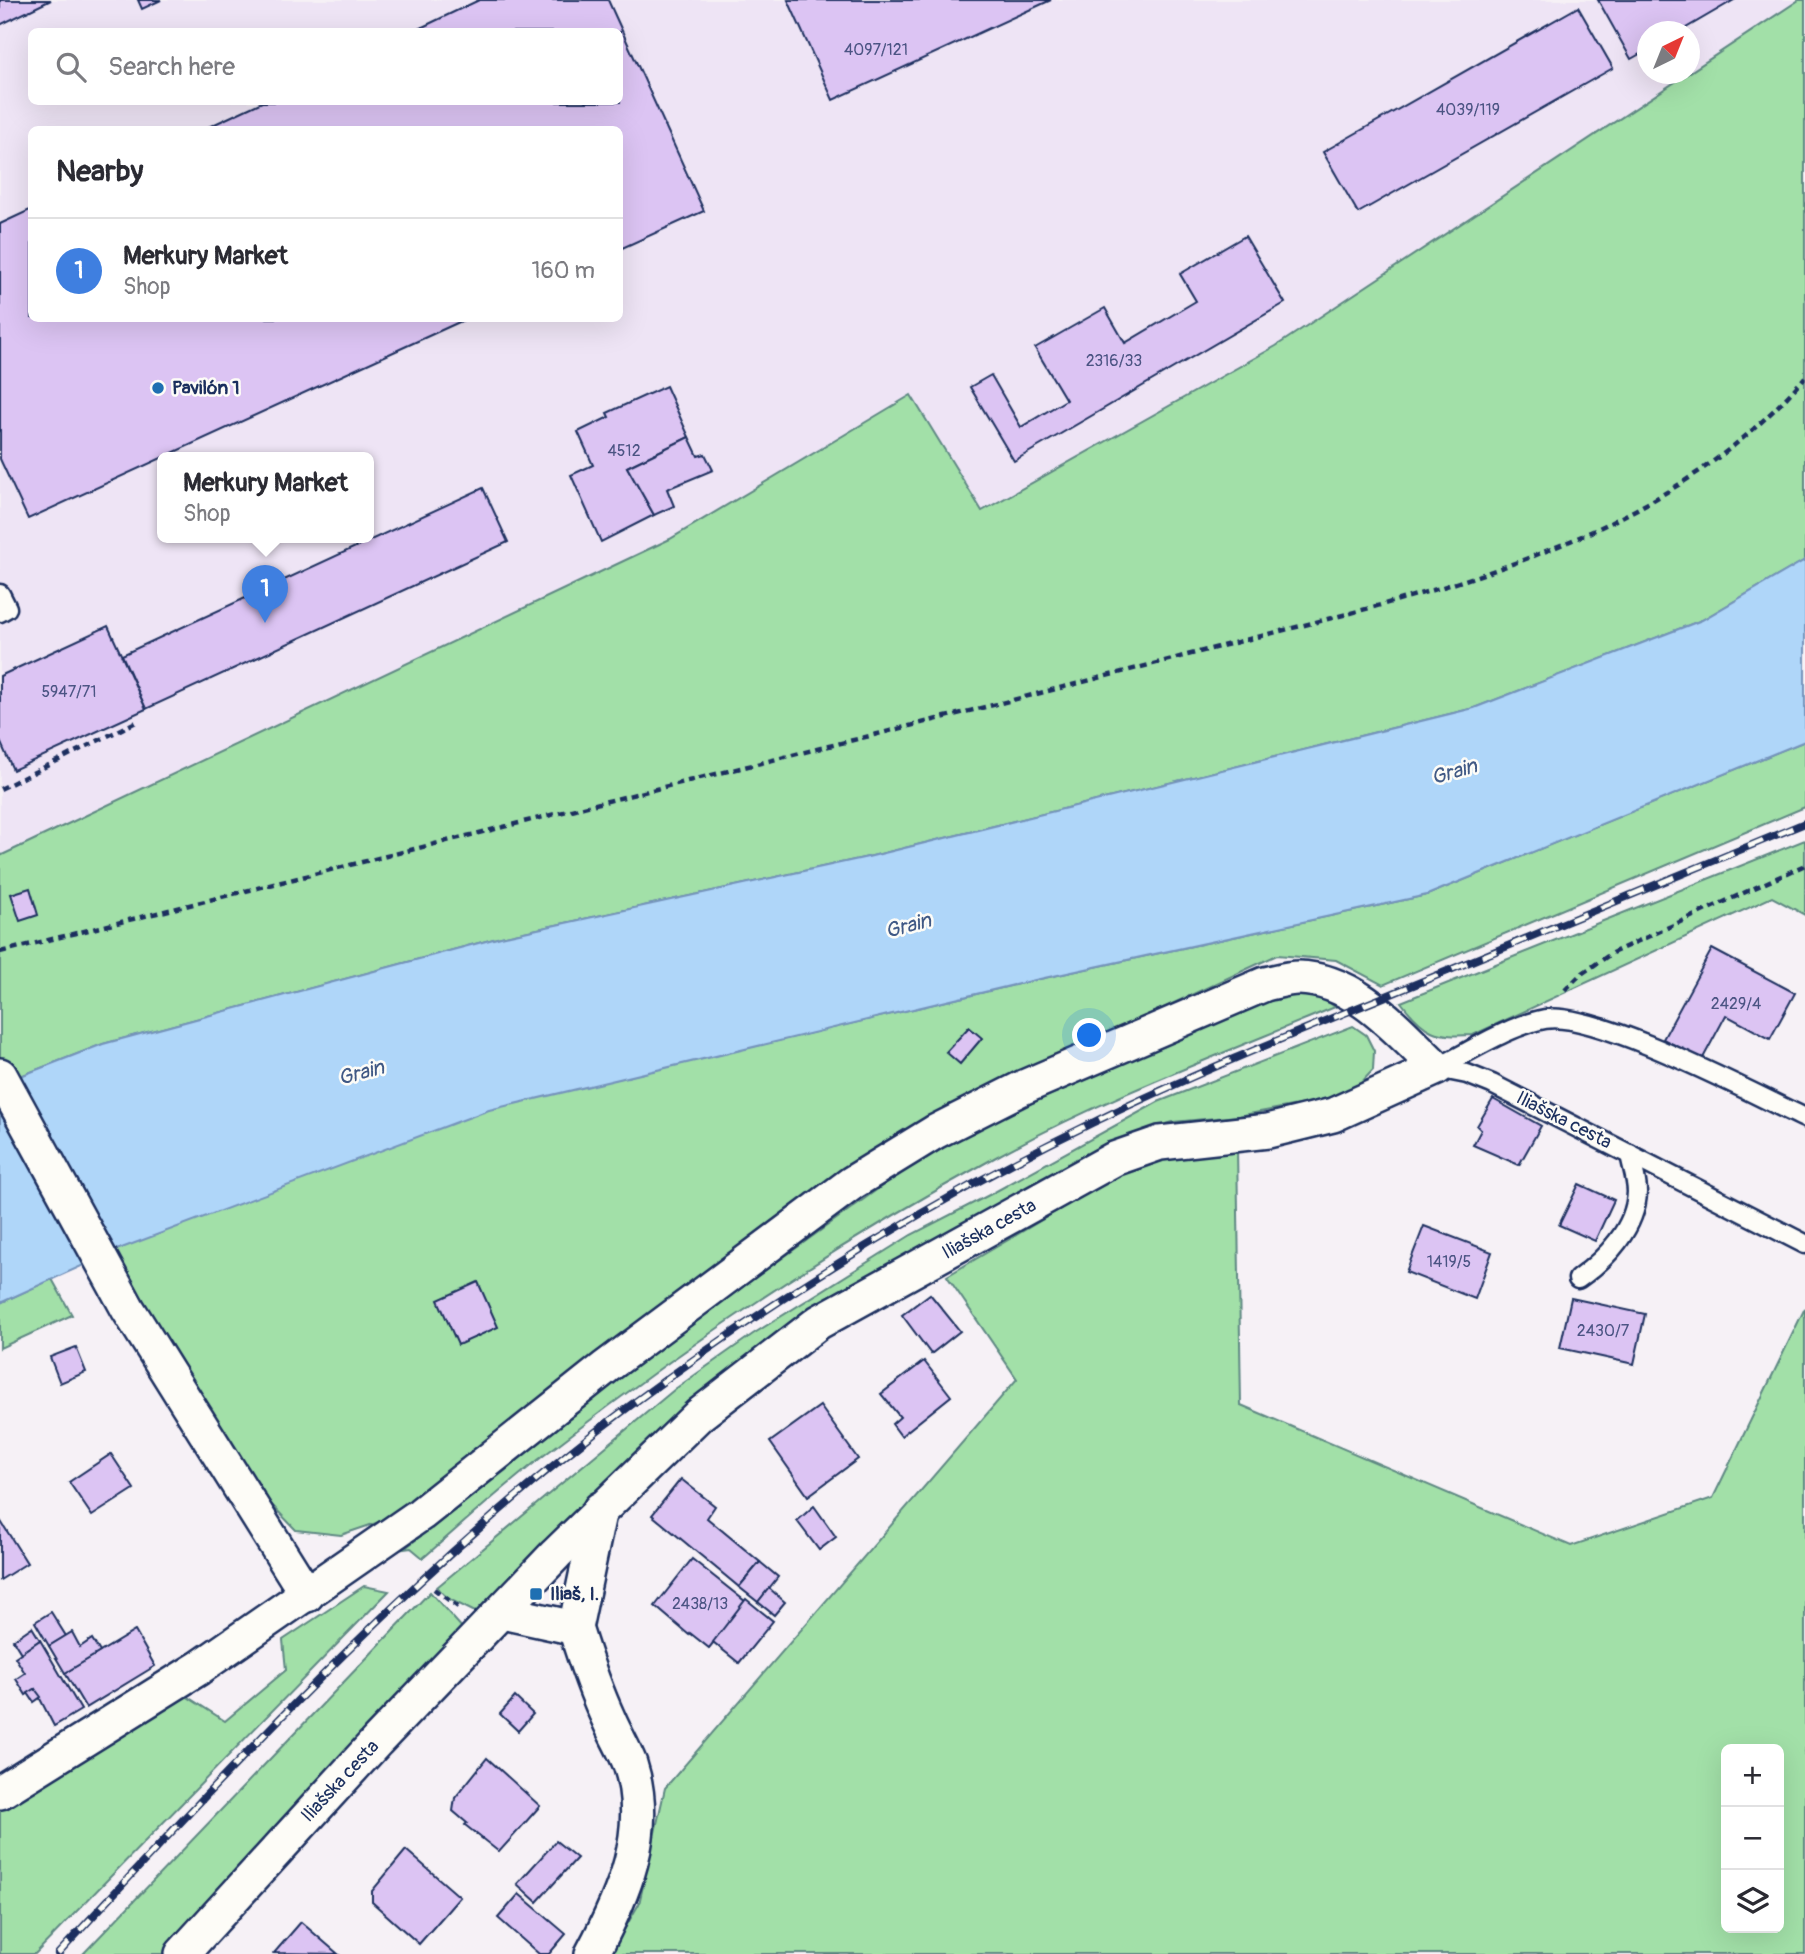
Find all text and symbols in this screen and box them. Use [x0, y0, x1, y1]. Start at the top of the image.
north arrow [1637, 21, 1700, 84]
search box [28, 28, 623, 105]
house number: 4097/121 [844, 40, 908, 60]
icon: search [52, 48, 90, 86]
text: Search here [108, 51, 235, 83]
house number: 4039/119 [1436, 100, 1500, 120]
text: Nearby [56, 153, 143, 190]
text: Merkury Market [123, 240, 288, 272]
text: 1 [75, 256, 84, 285]
text: 160 m [531, 256, 595, 285]
text: Shop [123, 272, 171, 301]
house number: 2316/33 [1086, 351, 1142, 371]
place label: Pavilón 1 [172, 376, 240, 400]
marker: Pavilón 1 [150, 380, 166, 396]
house number: 4512 [607, 441, 641, 461]
popup [157, 452, 374, 543]
text: Merkury Market [183, 467, 348, 499]
text: Shop [183, 499, 231, 528]
pin: 1 [242, 565, 288, 623]
house number: 5947/71 [41, 682, 97, 702]
water label: Grain [1428, 752, 1481, 791]
water label: Grain [882, 907, 935, 945]
house number: 2429/4 [1711, 994, 1761, 1014]
your location [1072, 1018, 1106, 1052]
water label: Grain [335, 1054, 388, 1092]
street label: Iliašska cesta [1512, 1086, 1616, 1154]
street label: Iliašska cesta [938, 1193, 1040, 1265]
house number: 1419/5 [1427, 1252, 1471, 1272]
house number: 2430/7 [1577, 1321, 1630, 1341]
place label: Iliaš, I. [550, 1582, 599, 1606]
marker: Iliaš, I. [528, 1586, 544, 1602]
house number: 2438/13 [672, 1594, 728, 1614]
street label: Iliašska cesta [296, 1735, 384, 1827]
map controls [1721, 1744, 1784, 1933]
button: + [1721, 1744, 1784, 1807]
button: − [1721, 1807, 1784, 1870]
button: layers [1721, 1870, 1784, 1933]

